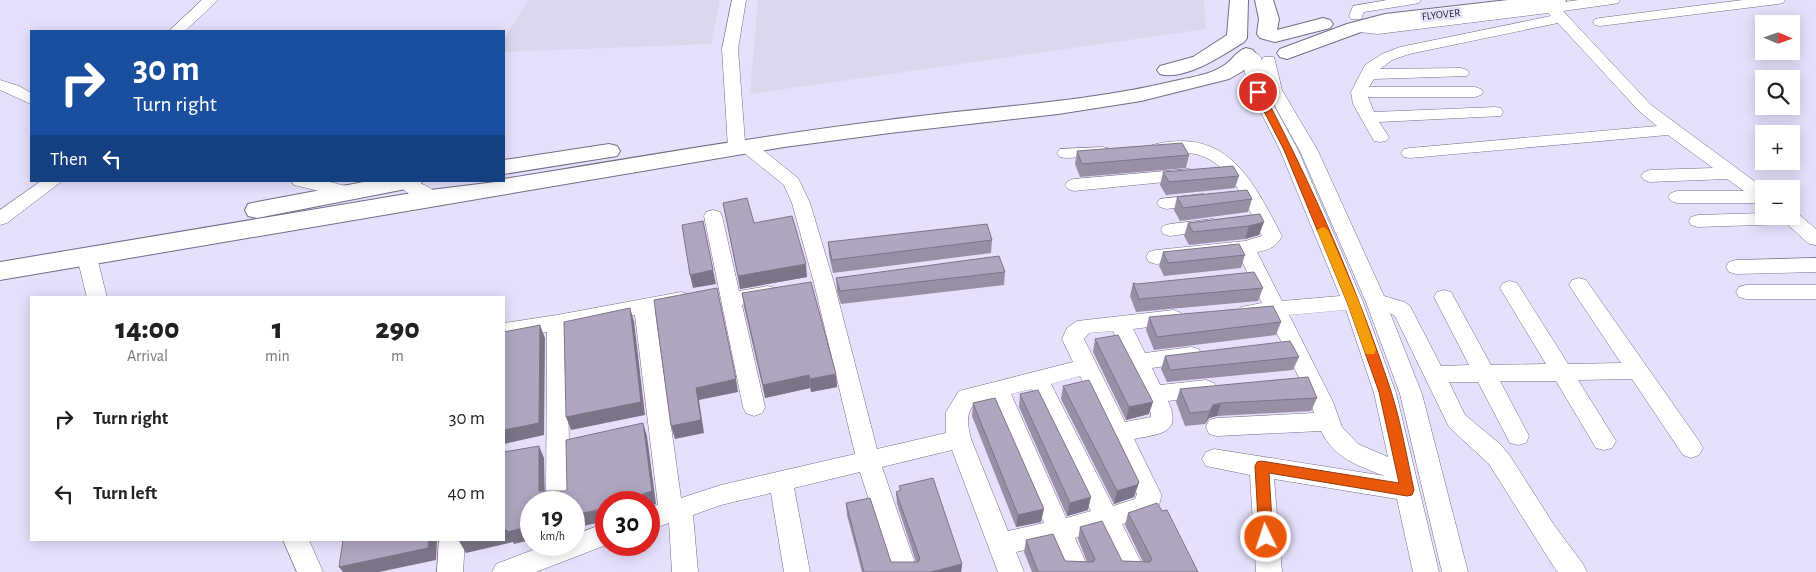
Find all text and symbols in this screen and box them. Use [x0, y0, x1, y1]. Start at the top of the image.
street label: FLYOVER [1421, 7, 1461, 22]
north arrow [1755, 15, 1800, 60]
map controls [1755, 15, 1800, 225]
icon: right [50, 50, 115, 115]
text: 30 m [133, 52, 200, 87]
button: search [1755, 70, 1800, 115]
pin [1237, 71, 1279, 113]
icon: arrive [1244, 78, 1272, 106]
text: Turn right [133, 93, 217, 115]
button: + [1755, 125, 1800, 170]
icon: left [98, 145, 126, 173]
text: Then [50, 150, 88, 169]
button: − [1755, 180, 1800, 225]
text: 14:00 [115, 314, 180, 344]
text: 1 [272, 314, 283, 344]
text: 290 [375, 314, 420, 344]
text: Arrival [127, 348, 168, 364]
text: min [265, 348, 290, 364]
text: m [391, 348, 404, 364]
icon: right [50, 405, 78, 433]
text: Turn right [93, 409, 168, 428]
text: 30 m [449, 409, 485, 428]
icon: left [50, 480, 78, 508]
text: Turn left [93, 484, 157, 503]
text: 40 m [447, 484, 485, 503]
speed limit sign: 30 [595, 491, 660, 556]
text: 19 [542, 505, 563, 530]
position arrow [1239, 510, 1291, 562]
text: km/h [540, 530, 565, 542]

